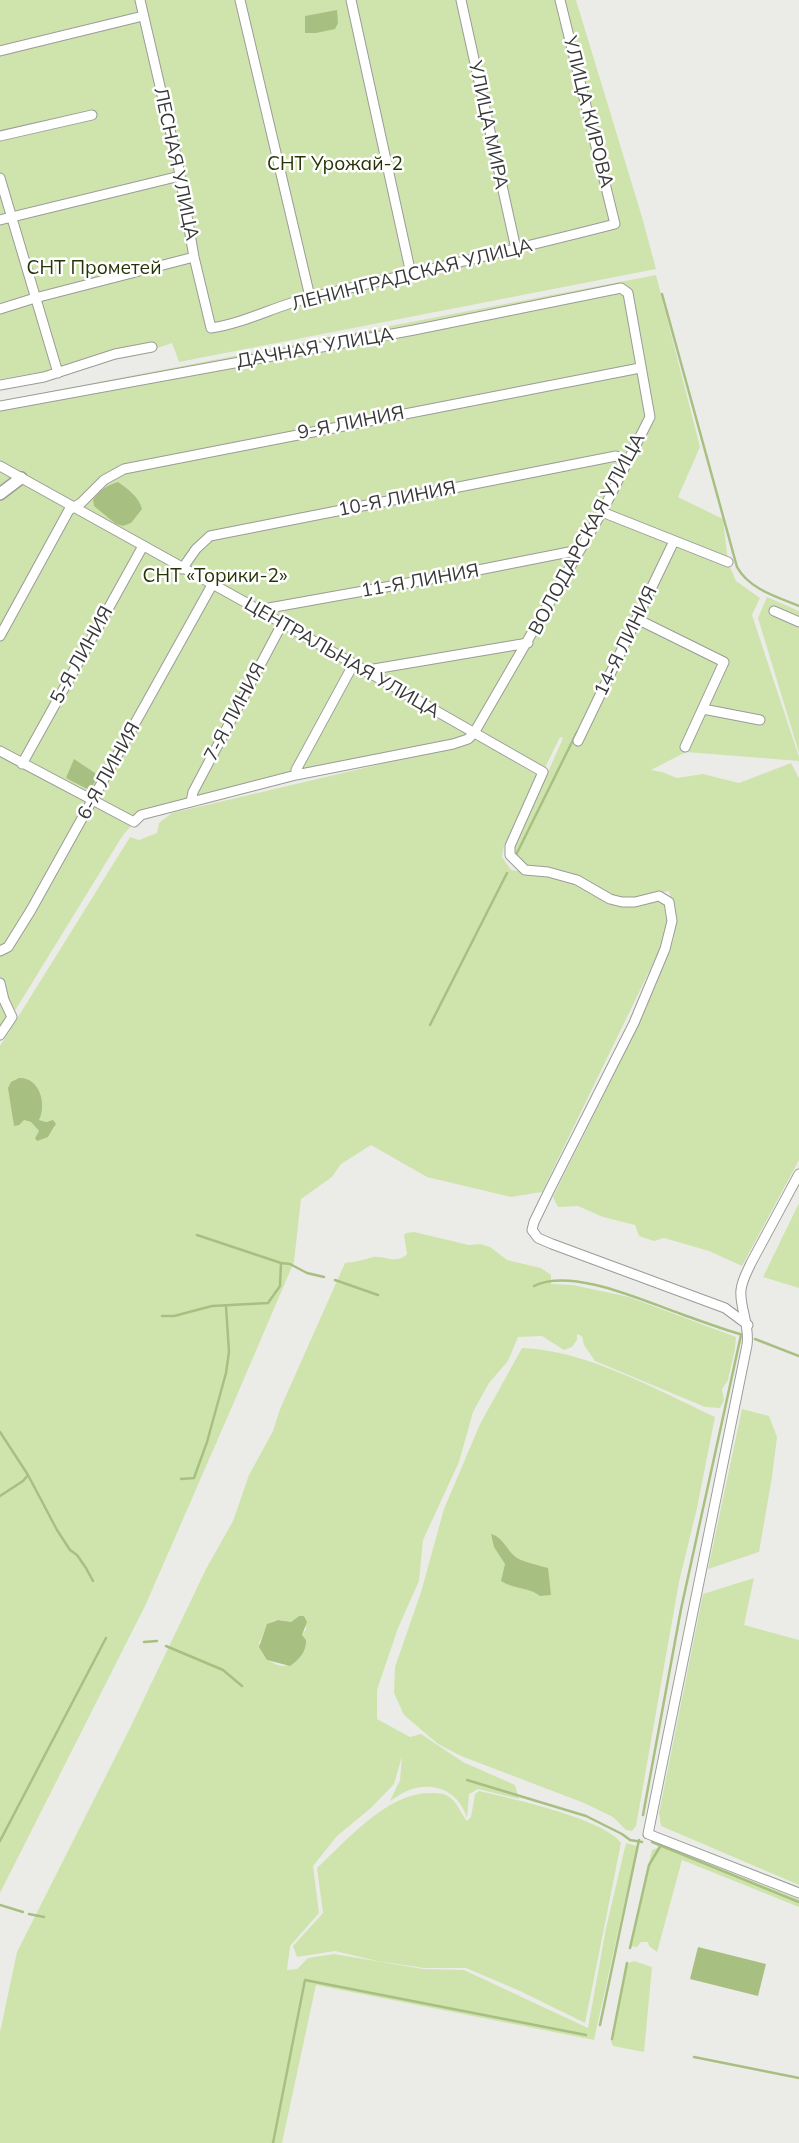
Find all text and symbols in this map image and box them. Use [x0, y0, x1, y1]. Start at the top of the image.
street label: УЛИЦА КИРОВА [558, 34, 618, 190]
street label: УЛИЦА МИРА [463, 59, 513, 191]
street label: ЛЕСНАЯ УЛИЦА [149, 86, 203, 242]
park label: СНТ Урожай-2 [267, 153, 403, 175]
street label: ЛЕНИНГРАДСКАЯ УЛИЦА [289, 234, 535, 316]
park label: СНТ Прометей [27, 257, 161, 279]
street label: ДАЧНАЯ УЛИЦА [235, 323, 395, 373]
street label: 9-Я ЛИНИЯ [296, 402, 406, 444]
street label: ВОЛОДАРСКАЯ УЛИЦА [524, 429, 650, 639]
street label: 10-Я ЛИНИЯ [336, 476, 458, 522]
street label: 11-Я ЛИНИЯ [359, 559, 481, 603]
park label: СНТ «Торики-2» [143, 565, 287, 587]
street label: 14-Я ЛИНИЯ [590, 582, 662, 700]
street label: ЦЕНТРАЛЬНАЯ УЛИЦА [240, 593, 444, 723]
street label: 5-Я ЛИНИЯ [46, 602, 118, 708]
street label: 7-Я ЛИНИЯ [200, 659, 270, 765]
street label: 6-Я ЛИНИЯ [73, 718, 145, 824]

